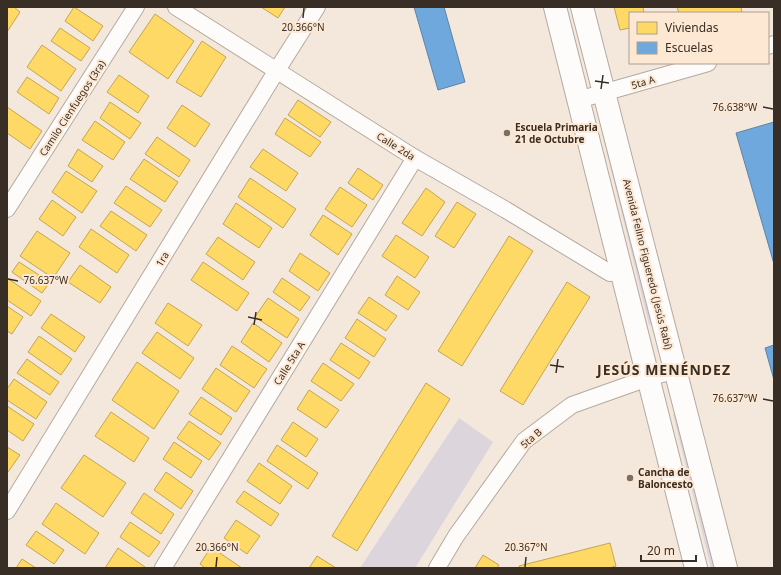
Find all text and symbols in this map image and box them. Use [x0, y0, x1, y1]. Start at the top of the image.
legend [629, 12, 769, 64]
text: Viviendas [665, 19, 719, 36]
text: 20.366°N [281, 20, 325, 34]
text: Escuelas [665, 39, 713, 56]
street label: Camilo Cienfuegos (3ra) [36, 57, 108, 159]
street label: 5ta A [630, 72, 657, 92]
text: 76.638°W [713, 100, 758, 114]
place label: Escuela Primaria 21 de Octubre [515, 120, 598, 146]
marker: Escuela Primaria 21 de Octubre [502, 128, 512, 138]
street label: Calle 2da [374, 129, 418, 163]
street label: Avenida Felino Figueredo (Jesús Rabí) [620, 177, 676, 351]
street label: 1ra [152, 249, 172, 269]
text: 76.637°W [24, 273, 69, 287]
street label: Calle 5ta A [270, 338, 308, 388]
district label: JESÚS MENÉNDEZ [595, 360, 731, 379]
text: 76.637°W [713, 391, 758, 405]
street label: 5ta B [517, 425, 545, 451]
place label: Cancha de Baloncesto [638, 465, 693, 491]
marker: Cancha de Baloncesto [625, 473, 635, 483]
scale bar [641, 537, 696, 563]
text: 20.366°N [195, 540, 239, 554]
text: 20.367°N [504, 540, 548, 554]
text: 20 m [647, 542, 675, 559]

